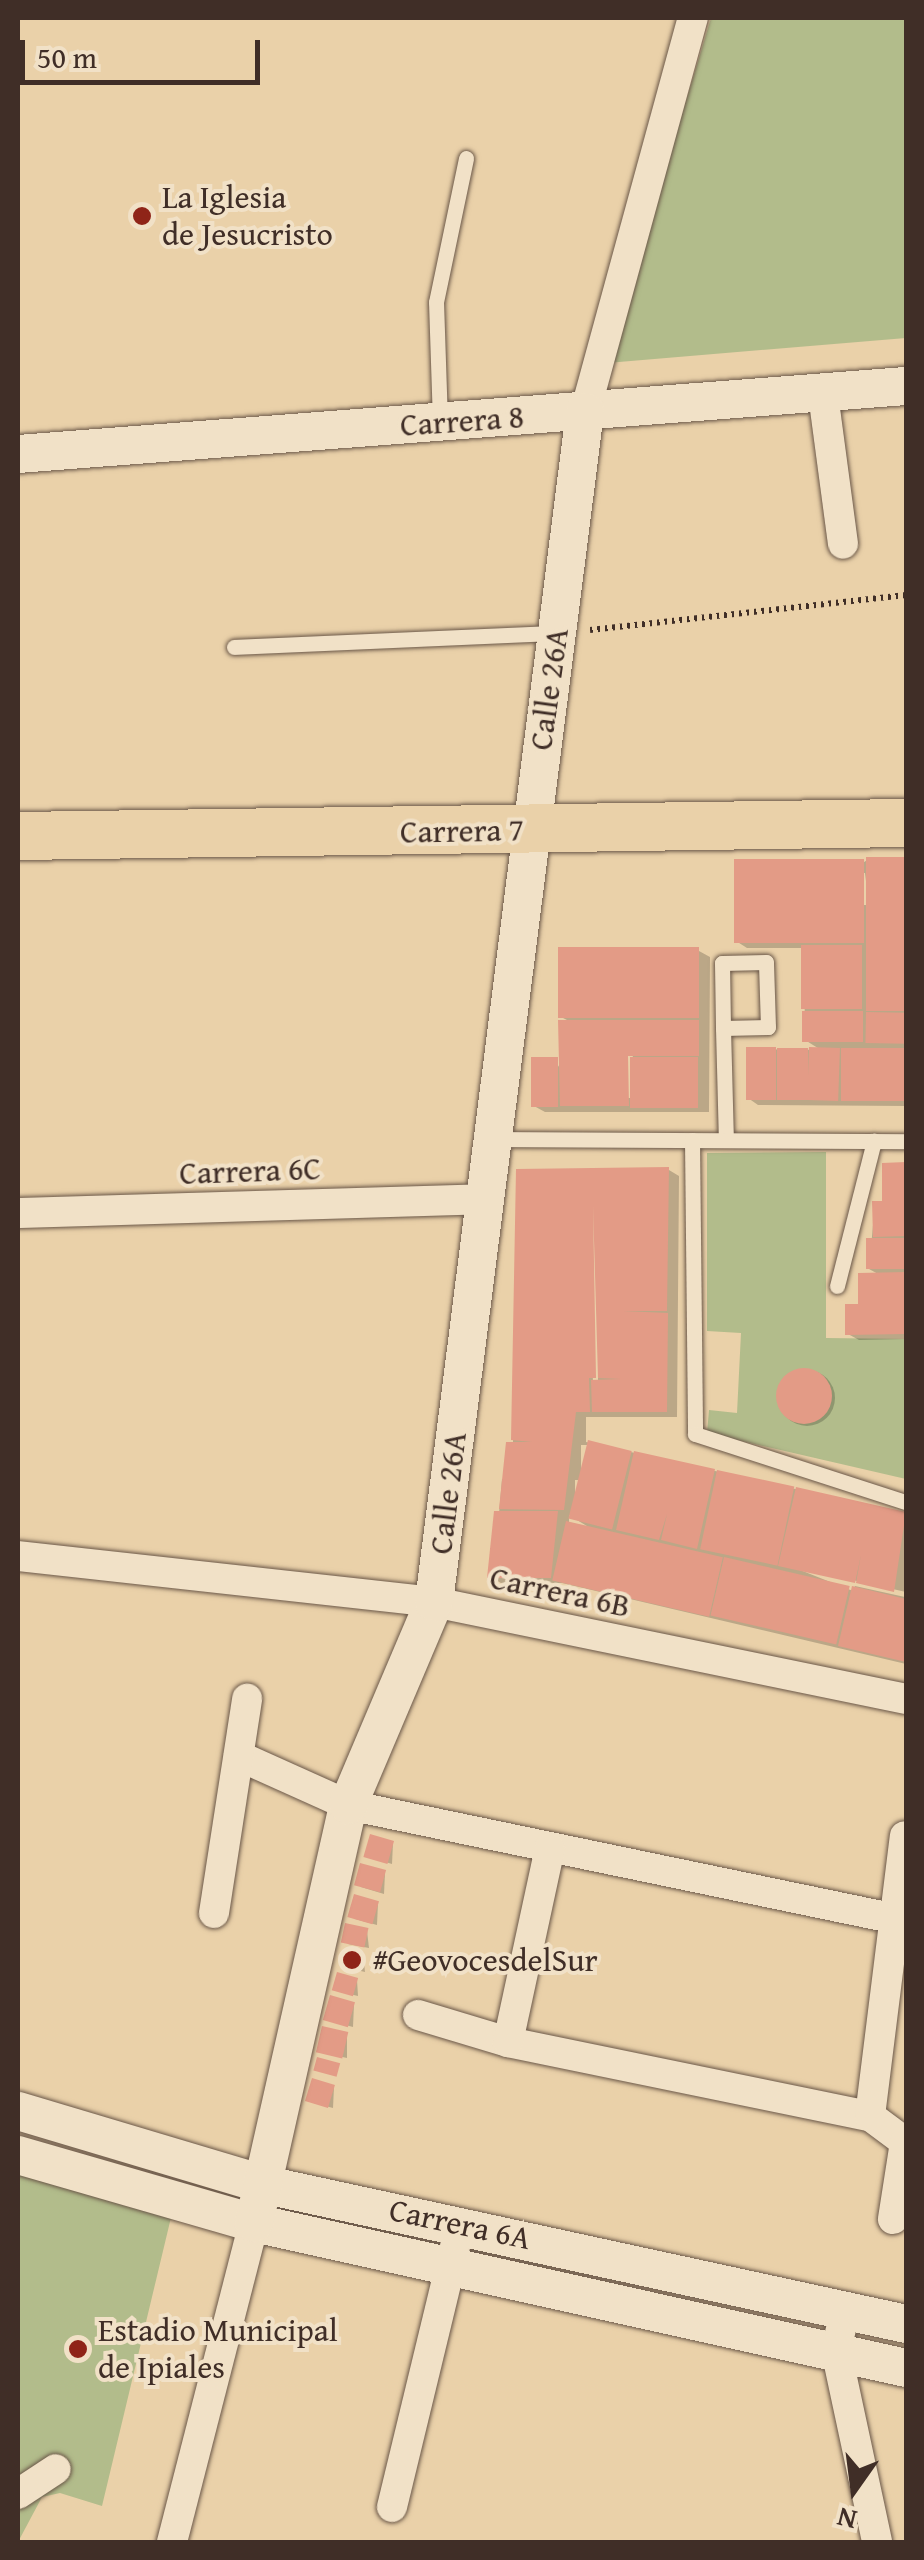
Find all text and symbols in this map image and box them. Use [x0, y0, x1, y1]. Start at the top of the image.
scale bar [25, 20, 265, 82]
text: 50 m [37, 35, 97, 79]
place label: La Iglesia de Jesucristo [162, 179, 333, 254]
marker: La Iglesia de Jesucristo [131, 205, 153, 227]
street label: Carrera 8 [399, 398, 525, 444]
street label: Calle 26A [521, 626, 577, 752]
street label: Carrera 7 [400, 811, 524, 851]
street label: Carrera 6C [179, 1149, 321, 1193]
street label: Calle 26A [421, 1430, 475, 1556]
street label: Carrera 6B [487, 1558, 633, 1626]
place label: #GeovocesdelSur [372, 1941, 598, 1979]
marker: #GeovocesdelSur [341, 1949, 363, 1971]
street label: Carrera 6A [386, 2190, 534, 2258]
place label: Estadio Municipal de Ipiales [98, 2312, 338, 2387]
marker: Estadio Municipal de Ipiales [67, 2338, 89, 2360]
north arrow [804, 2440, 904, 2540]
text: N [833, 2497, 861, 2542]

